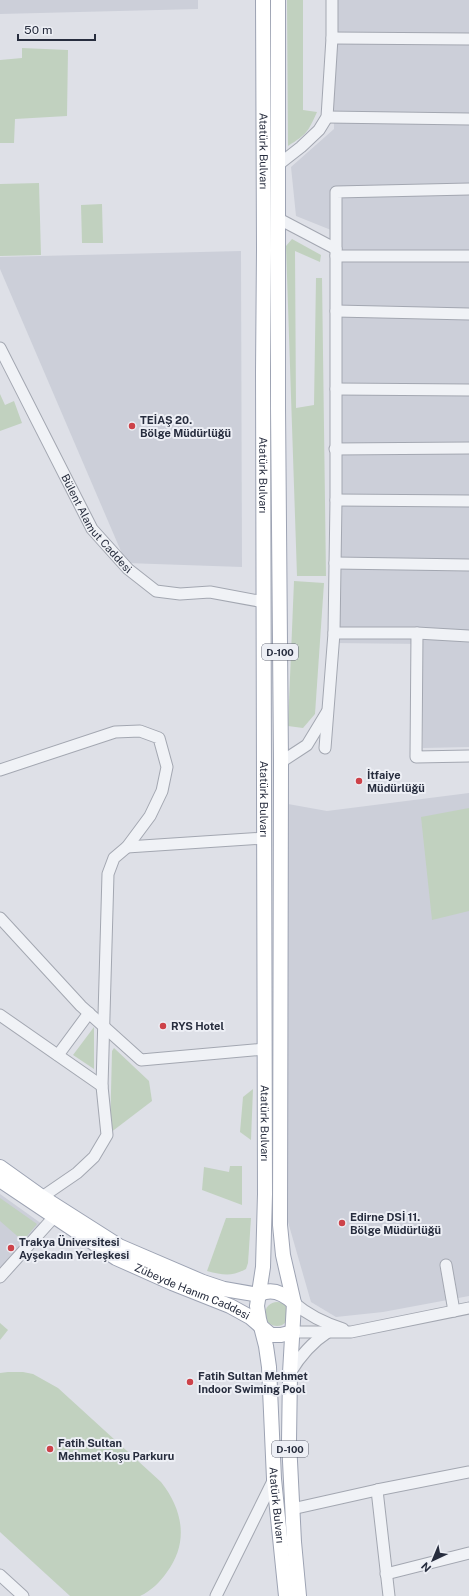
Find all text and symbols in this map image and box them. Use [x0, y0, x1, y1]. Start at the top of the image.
scale bar [18, 16, 95, 42]
text: 50 m [24, 23, 52, 37]
street label: Atatürk Bulvarı [257, 113, 270, 189]
place label: TEİAŞ 20. Bölge Müdürlüğü [140, 413, 231, 439]
marker: TEİAŞ 20. Bölge Müdürlüğü [127, 421, 137, 431]
street label: Atatürk Bulvarı [257, 437, 269, 513]
street label: Bülent Alamut Caddesi [59, 472, 134, 576]
road number: D-100 [262, 644, 298, 660]
street label: Atatürk Bulvarı [258, 761, 270, 837]
place label: İtfaiye Müdürlüğü [367, 768, 425, 794]
marker: İtfaiye Müdürlüğü [354, 776, 364, 786]
place label: RYS Hotel [171, 1020, 224, 1032]
marker: RYS Hotel [158, 1021, 168, 1031]
street label: Atatürk Bulvarı [259, 1085, 271, 1161]
place label: Edirne DSİ 11. Bölge Müdürlüğü [350, 1210, 441, 1236]
marker: Edirne DSİ 11. Bölge Müdürlüğü [337, 1218, 347, 1228]
place label: Trakya Üniversitesi Ayşekadın Yerleşkesi [19, 1234, 129, 1262]
marker: Trakya Üniversitesi Ayşekadın Yerleşkesi [6, 1243, 16, 1253]
street label: Zübeyde Hanım Caddesi [133, 1261, 252, 1322]
place label: Fatih Sultan Mehmet Indoor Swiming Pool [198, 1370, 308, 1395]
marker: Fatih Sultan Mehmet Indoor Swiming Pool [185, 1377, 195, 1387]
place label: Fatih Sultan Mehmet Koşu Parkuru [58, 1437, 174, 1463]
road number: D-100 [272, 1441, 308, 1457]
marker: Fatih Sultan Mehmet Koşu Parkuru [45, 1444, 55, 1454]
street label: Atatürk Bulvarı [267, 1467, 287, 1544]
north arrow [413, 1540, 453, 1580]
text: N [419, 1560, 433, 1574]

